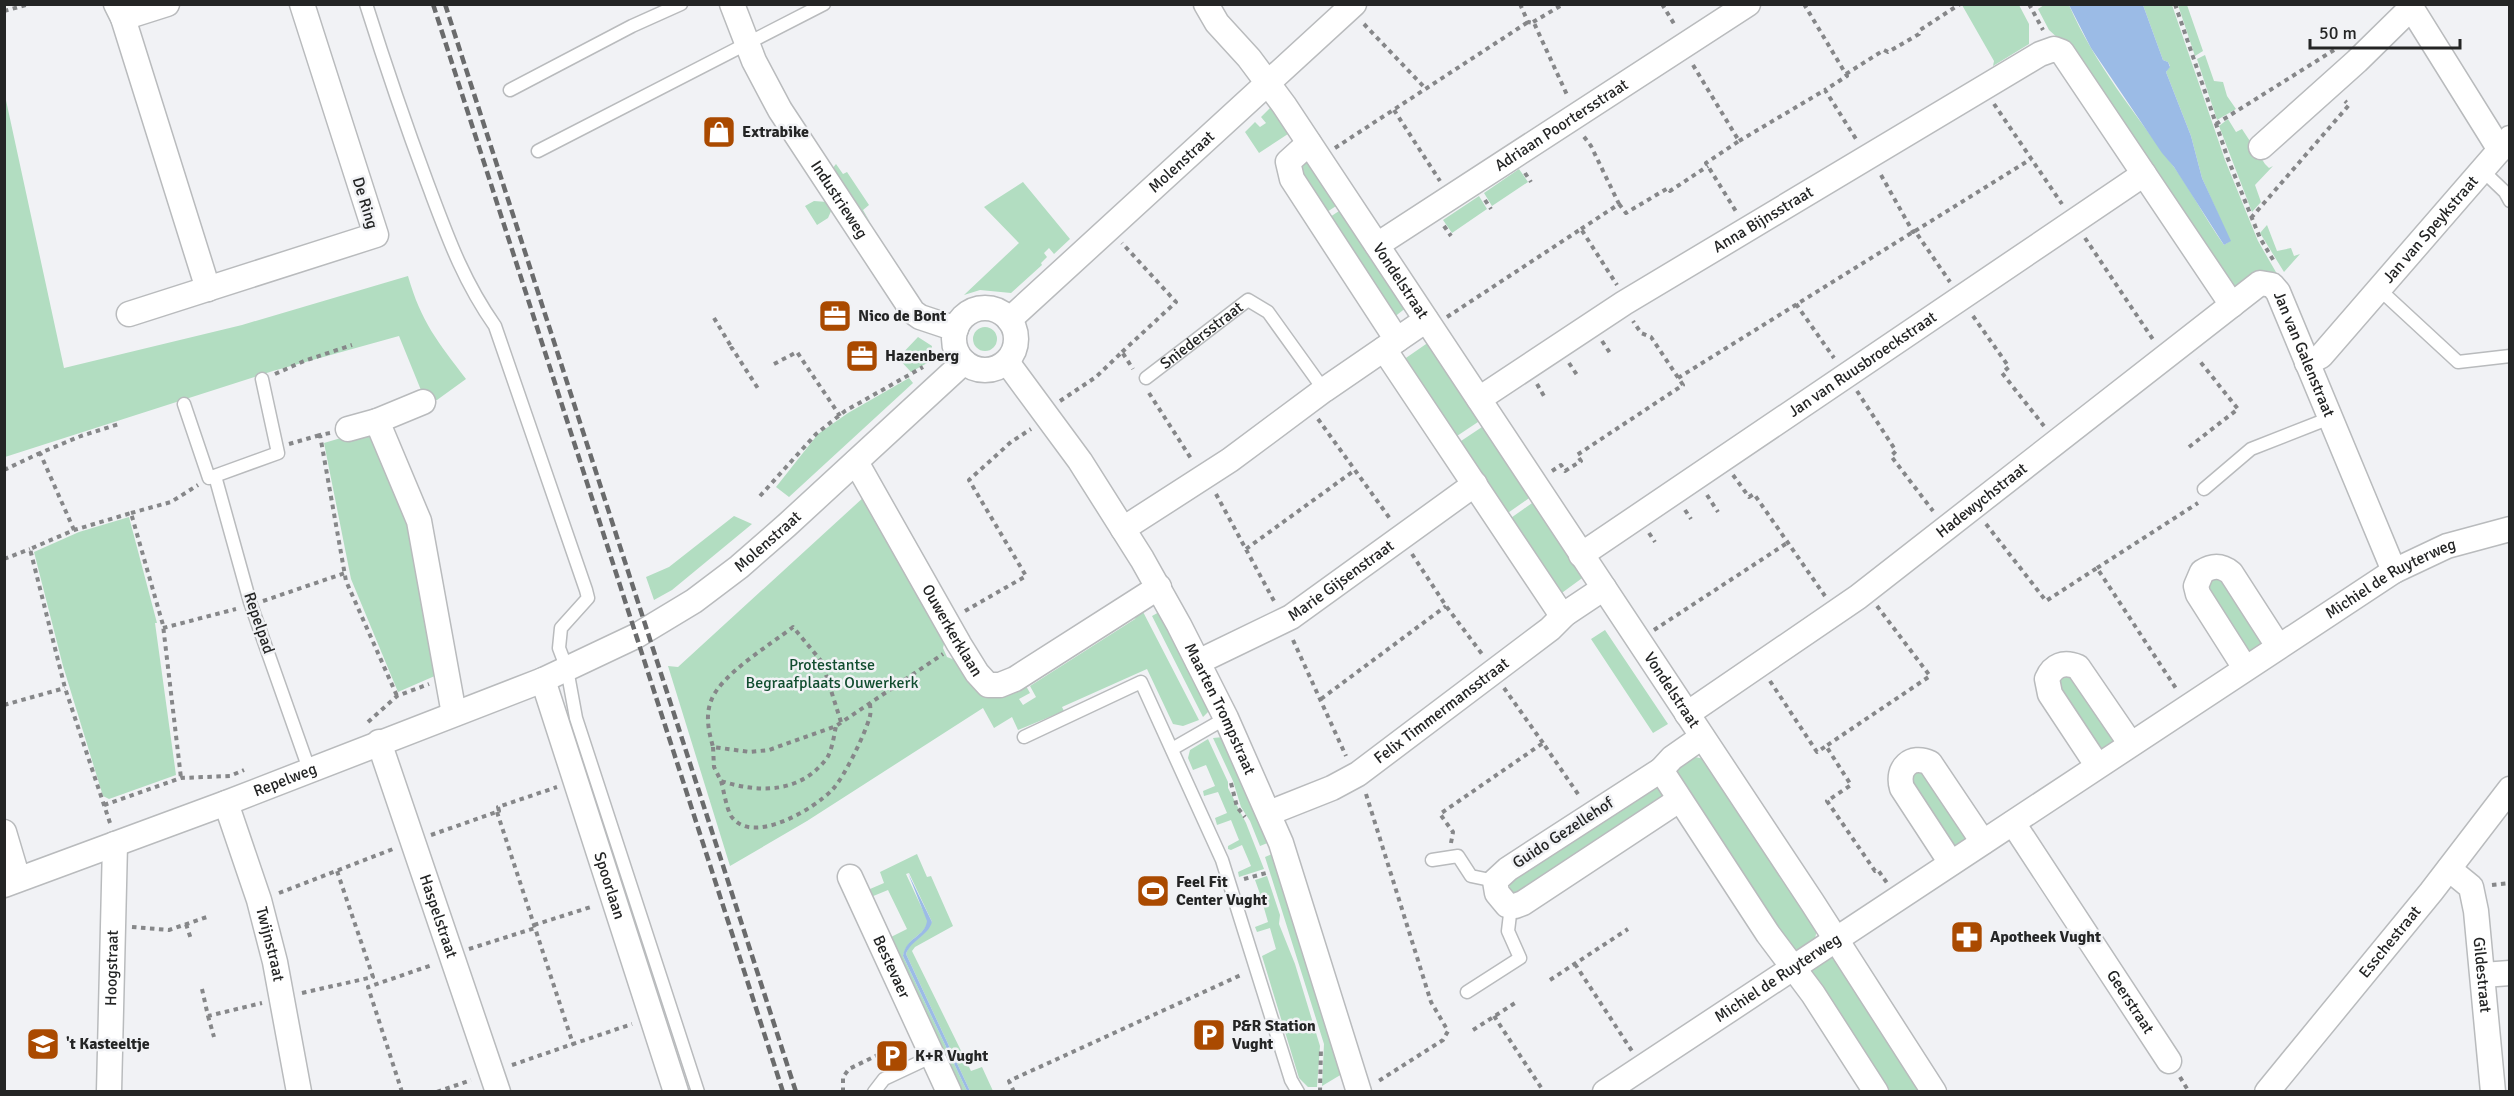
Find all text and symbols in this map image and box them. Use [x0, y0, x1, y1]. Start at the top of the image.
scale bar [2310, 12, 2460, 50]
text: 50 m [2319, 22, 2357, 44]
street label: Adriaan Poortersstraat [1491, 74, 1632, 176]
shop icon: Extrabike [701, 114, 737, 150]
place label: Extrabike [742, 122, 809, 142]
street label: Molenstraat [1144, 126, 1219, 197]
street label: Industrieweg [806, 157, 872, 243]
street label: Jan van Speykstraat [2379, 171, 2483, 287]
street label: De Ring [348, 175, 382, 231]
street label: Anna Bijnsstraat [1709, 182, 1817, 257]
street label: Vondelstraat [1368, 239, 1433, 323]
street label: Jan van Galenstraat [2269, 288, 2339, 421]
street label: Sniedersstraat [1156, 297, 1247, 374]
office icon: Nico de Bont [817, 298, 853, 334]
place label: Nico de Bont [858, 306, 946, 326]
street label: Jan van Ruusbroeckstraat [1785, 307, 1941, 422]
office icon: Hazenberg [844, 338, 880, 374]
place label: Hazenberg [885, 346, 960, 366]
street label: Hadewychstraat [1932, 458, 2032, 542]
street label: Molenstraat [730, 507, 806, 577]
street label: Michiel de Ruyterweg [2322, 534, 2458, 624]
street label: Marie Gijsenstraat [1284, 536, 1398, 626]
street label: Ouwerkerklaan [917, 581, 987, 680]
street label: Repelpad [239, 590, 279, 656]
street label: Maarten Trompstraat [1180, 640, 1260, 778]
street label: Vondelstraat [1639, 649, 1704, 732]
street label: Felix Timmermansstraat [1370, 653, 1513, 768]
park label: Protestantse Begraafplaats Ouwerkerk [745, 655, 919, 693]
street label: Repelweg [251, 759, 320, 801]
street label: Guido Gezellehof [1509, 793, 1618, 873]
street label: Spoorlaan [589, 849, 630, 922]
street label: Haspelstraat [415, 872, 462, 961]
place label: Feel Fit Center Vught [1176, 872, 1267, 910]
sports icon: Feel Fit Center Vught [1135, 873, 1171, 909]
street label: Esschestraat [2355, 902, 2426, 982]
street label: Twijnstraat [251, 905, 288, 983]
pharmacy icon: Apotheek Vught [1949, 919, 1985, 955]
place label: Apotheek Vught [1990, 927, 2101, 947]
street label: Hoogstraat [101, 929, 123, 1006]
street label: Michiel de Ruyterweg [1711, 929, 1845, 1027]
street label: Bestevaer [868, 932, 915, 1002]
street label: Gildestraat [2468, 936, 2496, 1014]
street label: Geerstraat [2102, 966, 2159, 1038]
place label: P&R Station Vught [1232, 1016, 1316, 1054]
parking icon: P&R Station Vught [1191, 1017, 1227, 1053]
school or university icon: 't Kasteeltje [25, 1026, 61, 1062]
place label: 't Kasteeltje [66, 1034, 150, 1054]
parking icon: K+R Vught [874, 1038, 910, 1074]
place label: K+R Vught [915, 1046, 988, 1066]

